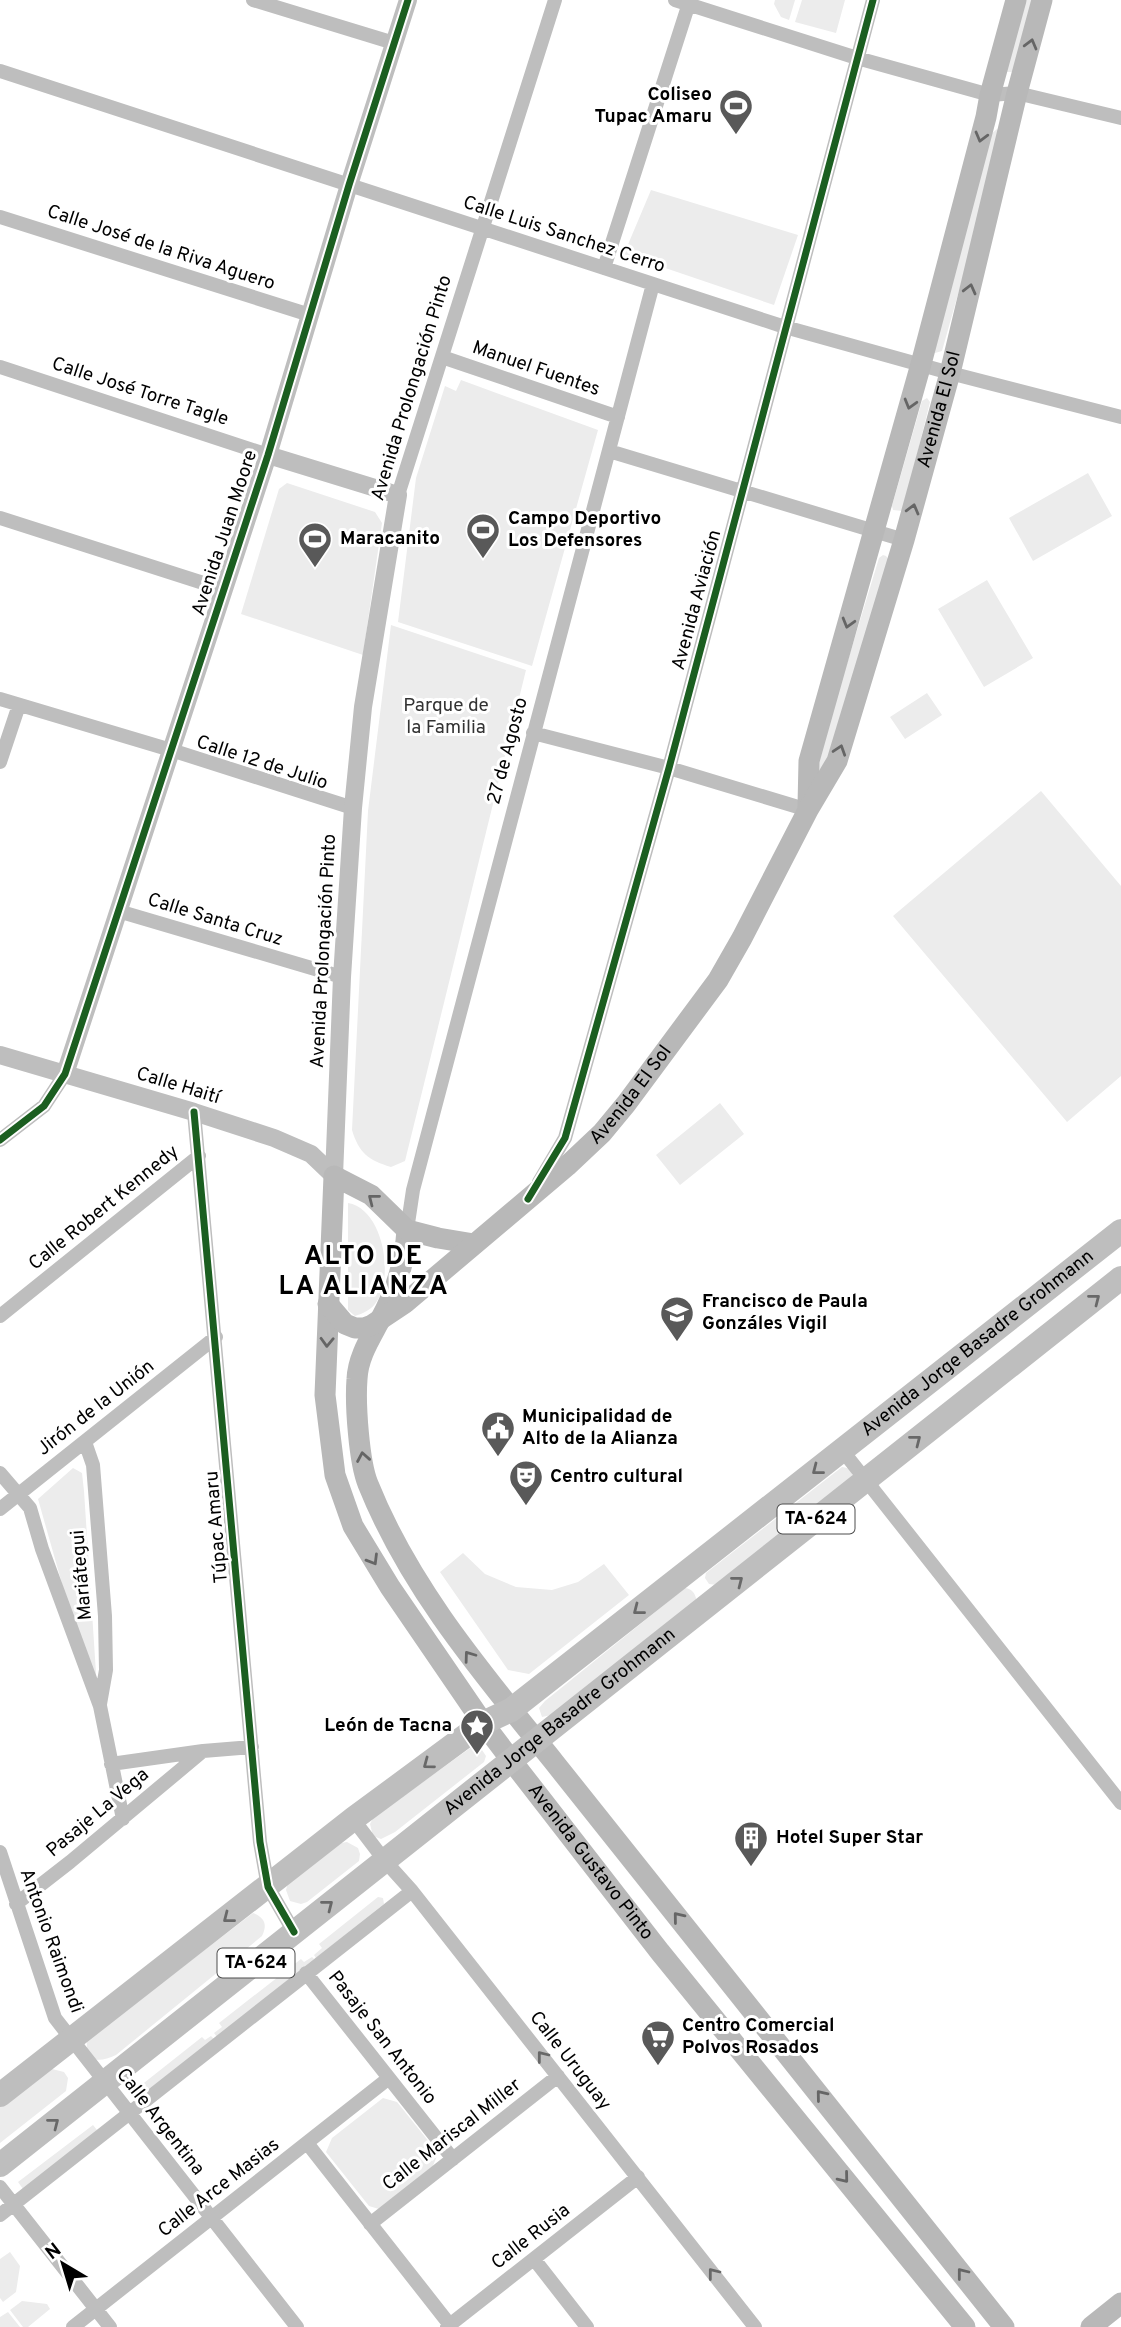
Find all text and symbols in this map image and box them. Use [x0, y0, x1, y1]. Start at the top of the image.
one-way arrow [1023, 38, 1037, 50]
place label: Coliseo Tupac Amaru [594, 83, 712, 129]
sports icon: Coliseo Tupac Amaru [717, 87, 755, 136]
one-way arrow [974, 131, 989, 143]
street label: Calle Luis Sanchez Cerro [460, 191, 668, 279]
street label: Calle José de la Riva Aguero [44, 200, 278, 296]
street label: Avenida Prolongación Pinto [366, 272, 458, 504]
one-way arrow [962, 283, 977, 295]
street label: Manuel Fuentes [469, 336, 603, 402]
street label: Avenida El Sol [912, 349, 967, 471]
street label: Calle José Torre Tagle [49, 352, 231, 432]
one-way arrow [903, 398, 918, 410]
street label: Avenida Juan Moore [187, 447, 263, 619]
one-way arrow [904, 503, 919, 515]
place label: Campo Deportivo Los Defensores [508, 507, 661, 553]
sports icon: Campo Deportivo Los Defensores [464, 511, 502, 560]
sports icon: Maracanito [296, 520, 334, 569]
place label: Maracanito [340, 527, 440, 551]
street label: Avenida Aviación [667, 527, 727, 673]
one-way arrow [842, 617, 856, 629]
park label: Parque de la Familia [403, 694, 489, 740]
street label: 27 de Agosto [482, 695, 534, 807]
street label: Calle 12 de Julio [193, 730, 331, 796]
one-way arrow [832, 744, 846, 757]
street label: Avenida Prolongación Pinto [306, 833, 342, 1069]
street label: Calle Santa Cruz [144, 888, 286, 952]
street label: Avenida El Sol [585, 1041, 677, 1150]
street label: Calle Haití [133, 1062, 225, 1111]
street label: Calle Robert Kennedy [24, 1140, 184, 1276]
one-way arrow [369, 1194, 381, 1207]
district label: ALTO DE LA ALIANZA [278, 1241, 450, 1304]
street label: Avenida Jorge Basadre Grohmann [856, 1245, 1099, 1442]
place label: Francisco de Paula Gonzáles Vigil [702, 1290, 868, 1336]
school or university icon: Francisco de Paula Gonzáles Vigil [658, 1294, 696, 1343]
one-way arrow [1086, 1295, 1099, 1307]
one-way arrow [319, 1337, 334, 1348]
street label: Jirón de la Unión [32, 1355, 160, 1461]
place label: Municipalidad de Alto de la Alianza [522, 1405, 678, 1451]
public building icon: Municipalidad de Alto de la Alianza [479, 1409, 517, 1458]
one-way arrow [909, 1436, 921, 1449]
one-way arrow [356, 1451, 371, 1463]
theatre icon: Centro cultural [507, 1458, 545, 1507]
one-way arrow [812, 1461, 824, 1474]
place label: Centro cultural [550, 1465, 683, 1489]
street label: Túpac Amaru [200, 1470, 234, 1584]
road number: TA-624 [778, 1504, 854, 1534]
street label: Mariátegui [66, 1529, 98, 1621]
one-way arrow [365, 1552, 378, 1565]
one-way arrow [730, 1577, 742, 1590]
one-way arrow [633, 1602, 645, 1615]
street label: Avenida Jorge Basadre Grohmann [439, 1623, 681, 1821]
one-way arrow [465, 1651, 477, 1664]
place icon: León de Tacna [458, 1707, 496, 1756]
place label: León de Tacna [324, 1714, 452, 1738]
one-way arrow [423, 1755, 436, 1768]
street label: Pasaje La Vega [42, 1763, 154, 1863]
street label: Avenida Gustavo Pinto [522, 1779, 659, 1945]
building icon: Hotel Super Star [732, 1819, 770, 1868]
place label: Hotel Super Star [776, 1826, 923, 1850]
street label: Antonio Raimondi [14, 1865, 88, 2017]
one-way arrow [320, 1901, 333, 1914]
one-way arrow [224, 1909, 236, 1922]
one-way arrow [674, 1913, 687, 1925]
road number: TA-624 [218, 1949, 294, 1978]
street label: Pasaje San Antonio [322, 1966, 442, 2110]
street label: Calle Uruguay [524, 2007, 616, 2115]
place label: Centro Comercial Polvos Rosados [682, 2014, 835, 2060]
supermarket icon: Centro Comercial Polvos Rosados [639, 2018, 677, 2067]
one-way arrow [538, 2051, 551, 2064]
street label: Calle Argentina [111, 2063, 209, 2181]
street label: Calle Mariscal Miller [378, 2073, 527, 2197]
one-way arrow [816, 2091, 829, 2103]
one-way arrow [46, 2118, 58, 2131]
street label: Calle Arce Masias [153, 2133, 285, 2243]
one-way arrow [835, 2171, 848, 2183]
street label: Calle Rusia [487, 2199, 575, 2275]
north arrow [28, 2229, 98, 2299]
text: N [41, 2239, 67, 2266]
one-way arrow [709, 2269, 722, 2281]
one-way arrow [957, 2269, 970, 2281]

